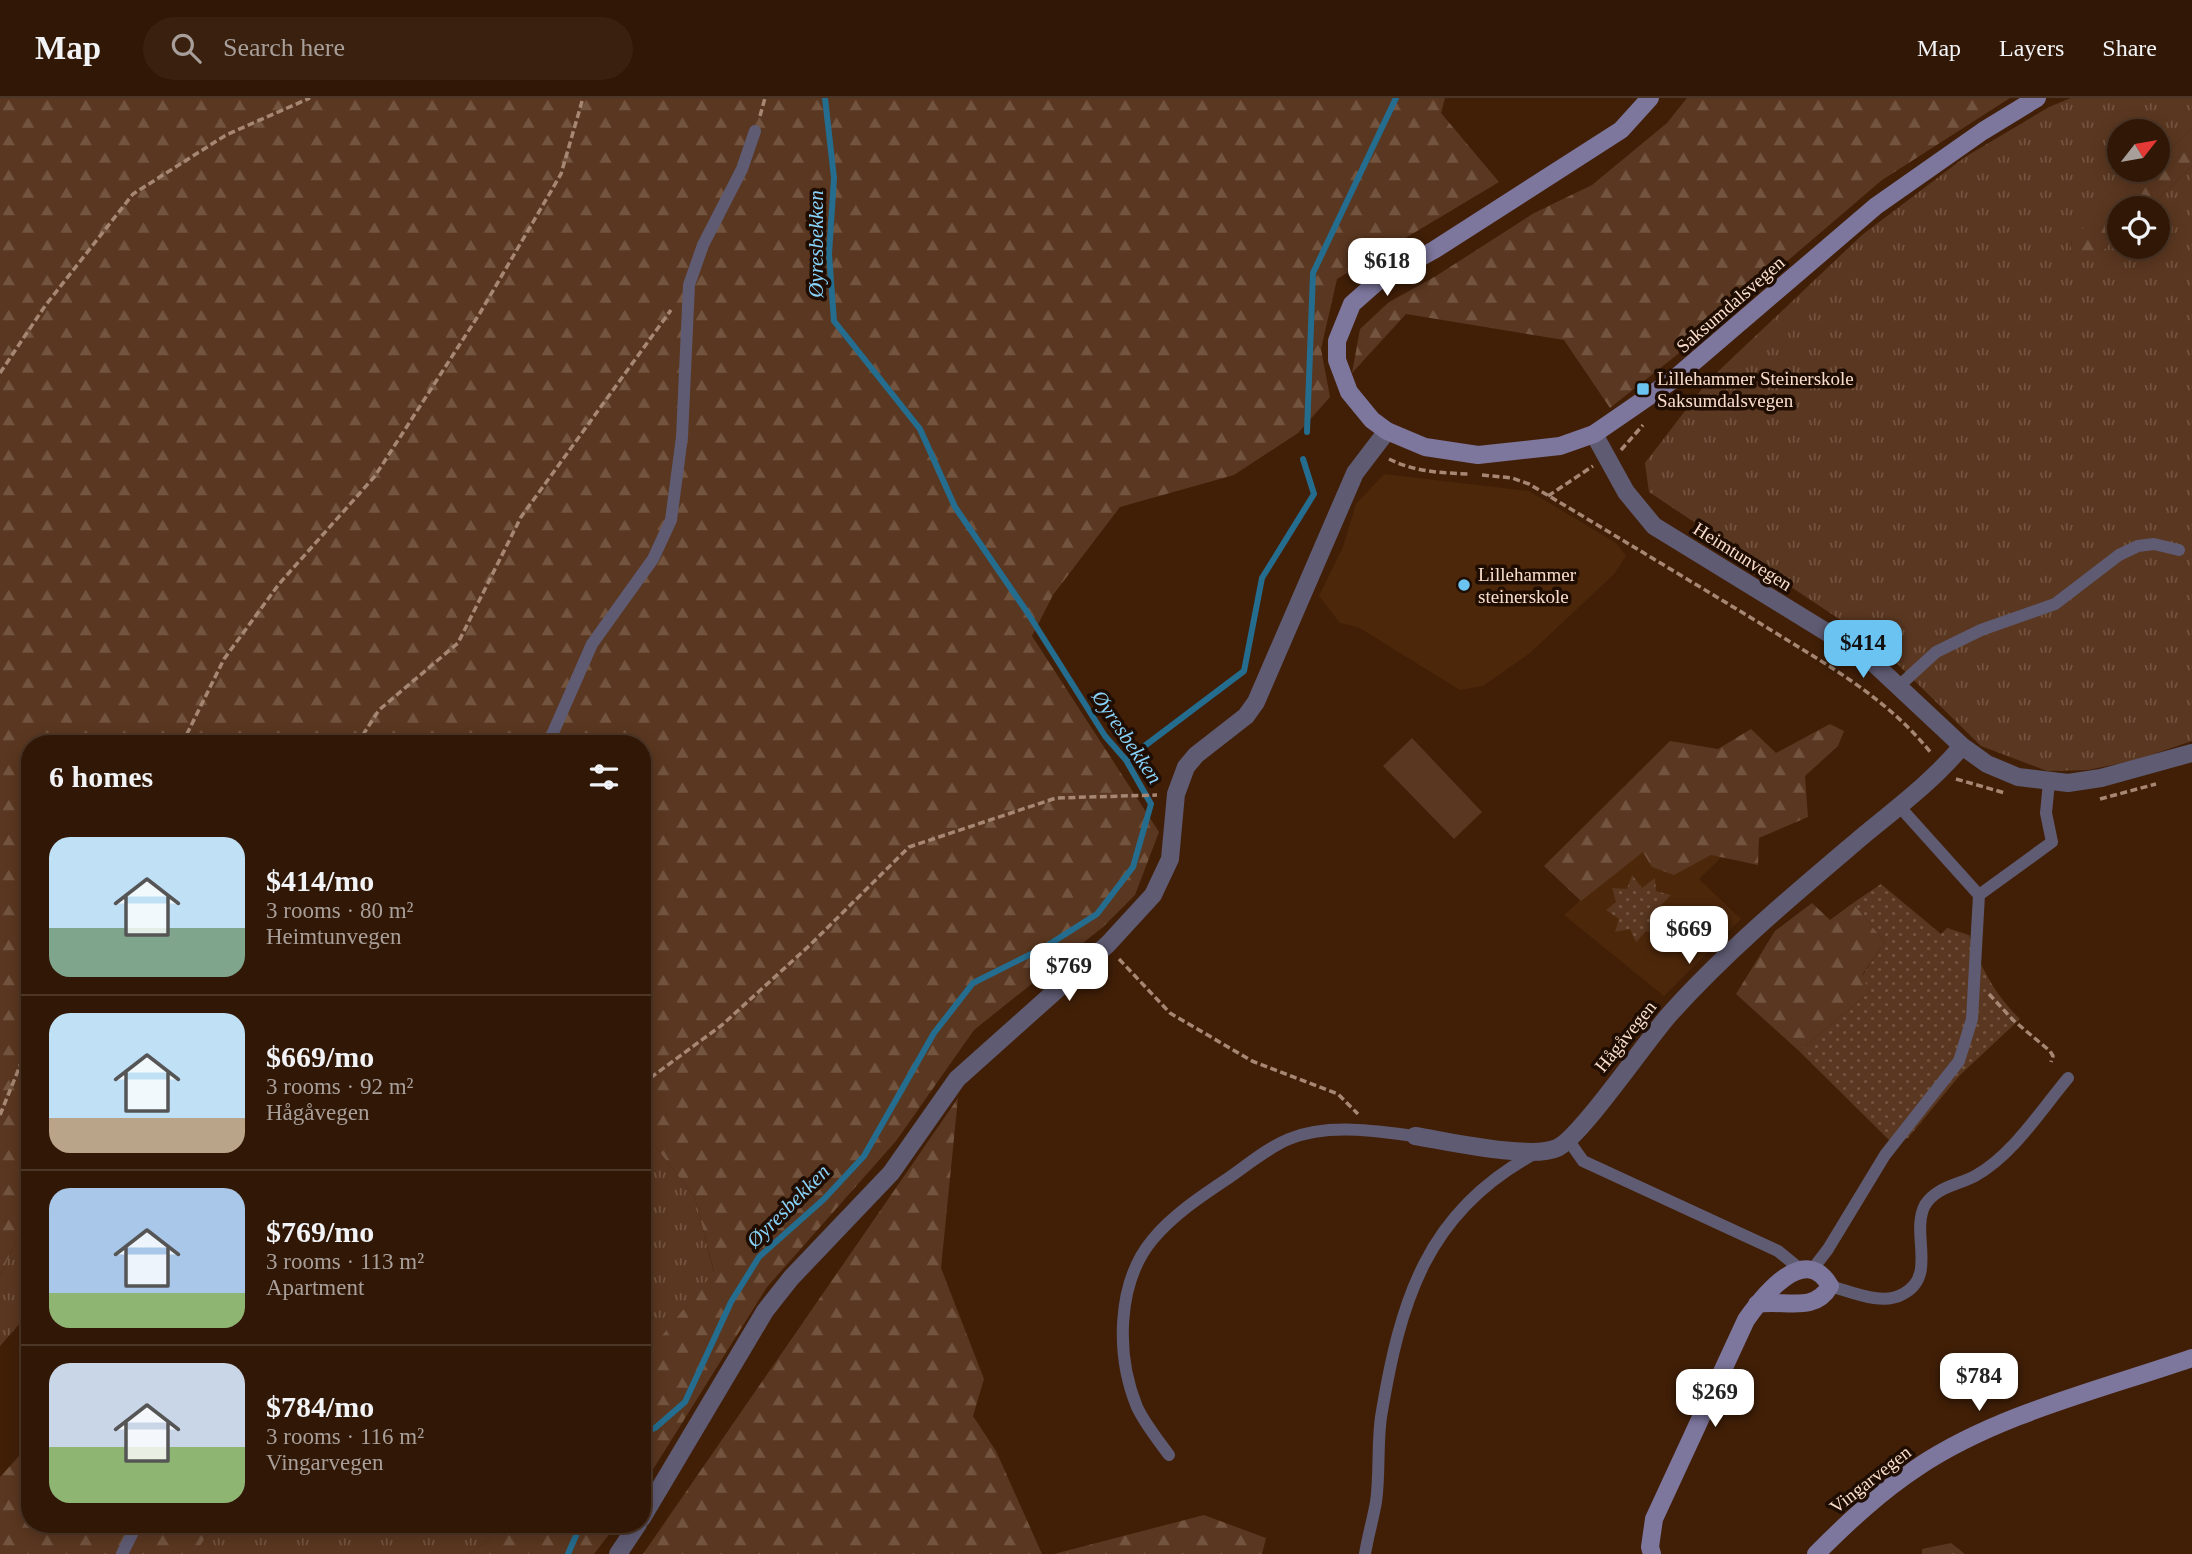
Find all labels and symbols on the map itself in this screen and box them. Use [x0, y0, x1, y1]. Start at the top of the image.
north arrow [2107, 119, 2170, 182]
water label: Øyresbekken [804, 190, 828, 299]
pin: $618 [1346, 238, 1428, 298]
street label: Saksumdalsvegen [1672, 251, 1789, 357]
place label: Lillehammer Steinerskole Saksumdalsvegen [1657, 368, 1854, 411]
marker: Lillehammer Steinerskole Saksumdalsvegen [1635, 381, 1651, 397]
street label: Heimtunvegen [1690, 518, 1796, 595]
place label: Lillehammer steinerskole [1478, 564, 1577, 607]
marker: Lillehammer steinerskole [1456, 577, 1472, 593]
pin: $414 [1822, 620, 1904, 680]
water label: Øyresbekken [1086, 685, 1167, 788]
pin: $669 [1648, 906, 1730, 966]
pin: $769 [1028, 944, 1110, 1003]
street label: Hågåvegen [1590, 996, 1661, 1076]
water label: Øyresbekken [741, 1159, 835, 1253]
pin: $784 [1938, 1354, 2020, 1413]
pin: $269 [1674, 1370, 1756, 1429]
street label: Vingarvegen [1826, 1441, 1915, 1518]

